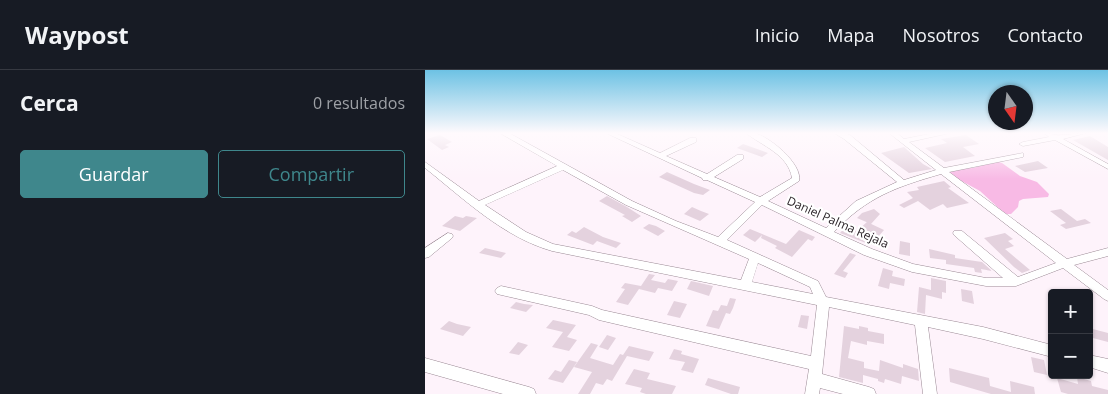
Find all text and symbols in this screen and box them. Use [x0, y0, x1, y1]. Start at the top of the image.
text: Waypost [25, 18, 129, 51]
text: Inicio [755, 23, 799, 47]
text: Mapa [827, 23, 875, 47]
text: Nosotros [903, 23, 980, 47]
text: Contacto [1008, 23, 1083, 47]
north arrow [988, 85, 1033, 130]
text: Cerca [20, 89, 79, 117]
text: 0 resultados [313, 92, 405, 114]
button: Guardar [20, 150, 208, 198]
button: Compartir [218, 150, 405, 198]
street label: Daniel Palma Rejala [784, 192, 892, 252]
map controls [1048, 289, 1093, 379]
button: + [1048, 289, 1093, 334]
button: − [1048, 334, 1093, 379]

